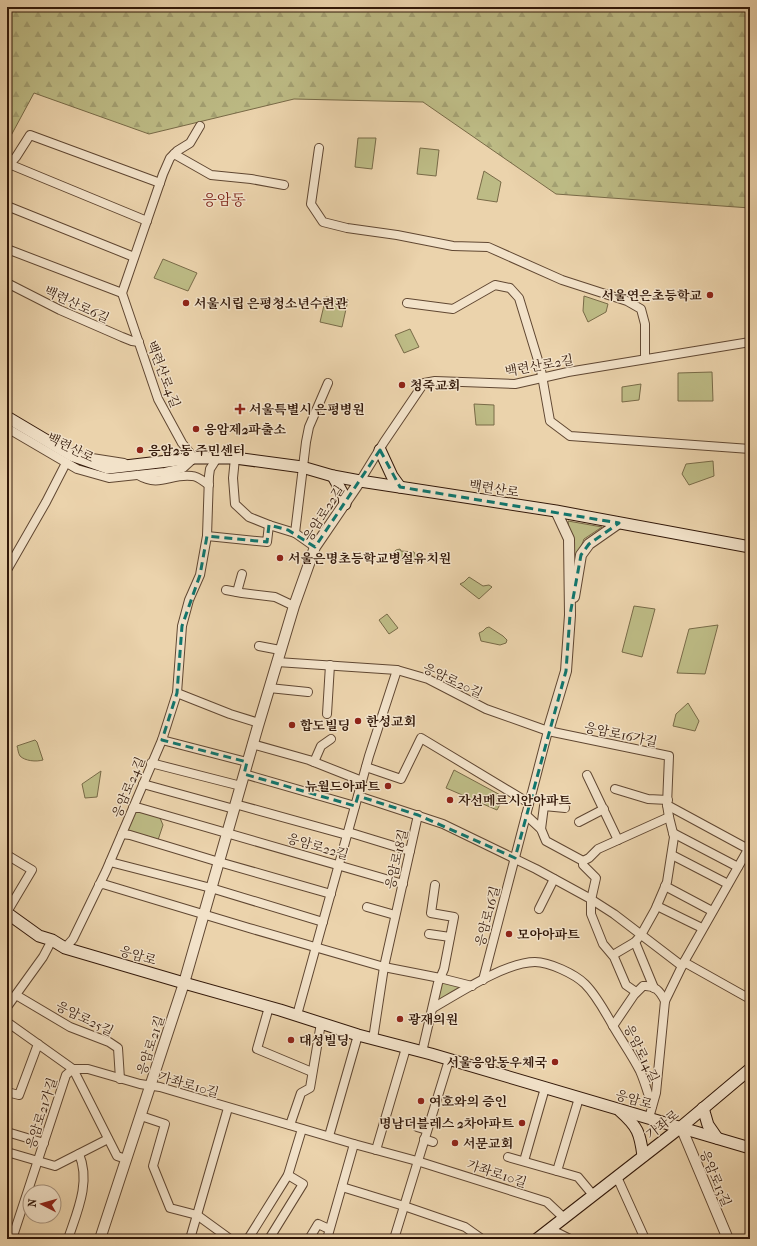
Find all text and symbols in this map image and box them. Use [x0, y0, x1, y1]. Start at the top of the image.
district label: 응암동 [202, 191, 246, 209]
street label: 백련산로6길 [42, 283, 112, 326]
place label: 서울연은초등학교 [602, 288, 702, 303]
marker: 서울연은초등학교 [705, 290, 715, 300]
place label: 서울시립 은평청소년수련관 [194, 296, 348, 311]
marker: 서울시립 은평청소년수련관 [181, 298, 191, 308]
street label: 백련산로4길 [144, 339, 183, 410]
street label: 백련산로2길 [504, 352, 575, 379]
place label: 청죽교회 [410, 378, 460, 393]
marker: 청죽교회 [397, 380, 407, 390]
place label: 서울특별시 은평병원 [249, 402, 365, 417]
marker: 서울특별시 은평병원 [234, 403, 246, 415]
place label: 응암제2파출소 [204, 422, 286, 437]
marker: 응암제2파출소 [191, 424, 201, 434]
street label: 백련산로 [45, 430, 97, 465]
place label: 응암2동 주민센터 [148, 443, 245, 458]
marker: 응암2동 주민센터 [135, 445, 145, 455]
street label: 백련산로 [468, 477, 520, 500]
street label: 응암로22길 [300, 483, 347, 544]
place label: 서울은명초등학교병설유치원 [288, 551, 451, 566]
marker: 서울은명초등학교병설유치원 [275, 553, 285, 563]
street label: 응암로20길 [421, 660, 485, 701]
place label: 한성교회 [366, 714, 416, 729]
marker: 한성교회 [353, 716, 363, 726]
place label: 합도빌딩 [300, 718, 350, 733]
street label: 응암로16가길 [583, 719, 659, 750]
marker: 합도빌딩 [287, 720, 297, 730]
street label: 응암로24길 [109, 755, 148, 820]
place label: 뉴월드아파트 [305, 779, 380, 794]
marker: 뉴월드아파트 [383, 781, 393, 791]
place label: 자선메르시안아파트 [458, 793, 571, 808]
marker: 자선메르시안아파트 [445, 795, 455, 805]
street label: 응암로18길 [382, 828, 411, 891]
street label: 응암로22길 [285, 831, 351, 862]
street label: 응암로16길 [472, 884, 503, 948]
place label: 모아아파트 [517, 927, 580, 942]
marker: 모아아파트 [504, 929, 514, 939]
street label: 응암로 [118, 943, 158, 968]
street label: 응암로25길 [53, 998, 116, 1039]
place label: 광재의원 [408, 1012, 458, 1027]
street label: 응암로21길 [134, 1014, 167, 1077]
marker: 광재의원 [395, 1014, 405, 1024]
street label: 응암로14길 [621, 1022, 662, 1085]
place label: 대성빌딩 [299, 1033, 349, 1048]
marker: 대성빌딩 [286, 1035, 296, 1045]
place label: 서울응암동우체국 [447, 1055, 547, 1070]
marker: 서울응암동우체국 [550, 1057, 560, 1067]
street label: 가좌로10길 [157, 1069, 221, 1100]
street label: 응암로21가길 [23, 1076, 60, 1151]
street label: 응암로 [614, 1087, 654, 1112]
place label: 여호와의 증인 [429, 1094, 507, 1109]
marker: 여호와의 증인 [416, 1096, 426, 1106]
street label: 가좌로 [643, 1107, 682, 1142]
place label: 명남더블레스 2차아파트 [379, 1116, 514, 1131]
marker: 명남더블레스 2차아파트 [517, 1118, 527, 1128]
place label: 서문교회 [463, 1136, 513, 1151]
marker: 서문교회 [450, 1138, 460, 1148]
street label: 응암로13길 [697, 1148, 734, 1209]
street label: 가좌로10길 [465, 1157, 529, 1190]
north arrow [22, 1184, 62, 1224]
text: N [26, 1198, 40, 1208]

